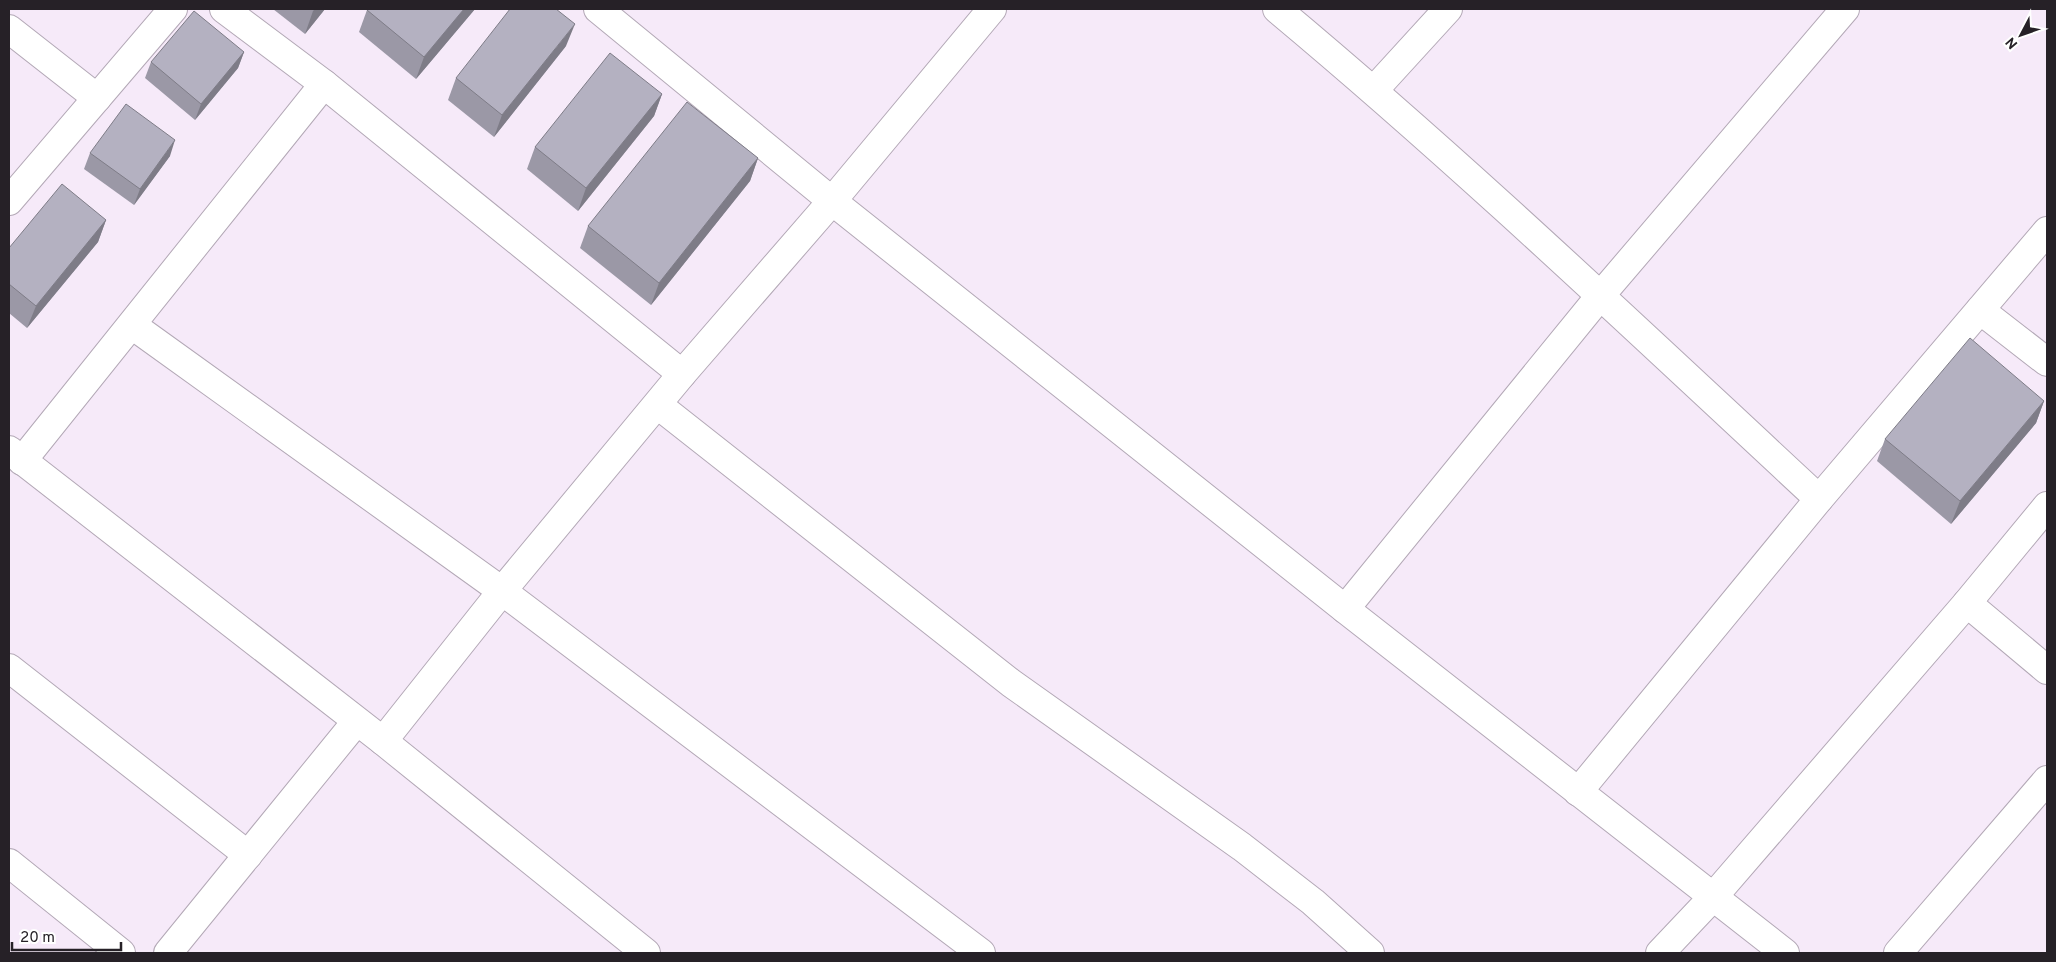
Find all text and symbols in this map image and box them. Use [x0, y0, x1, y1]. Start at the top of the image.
north arrow [1996, 10, 2046, 60]
text: N [2003, 33, 2022, 52]
scale bar [12, 920, 121, 952]
text: 20 m [20, 929, 55, 948]

